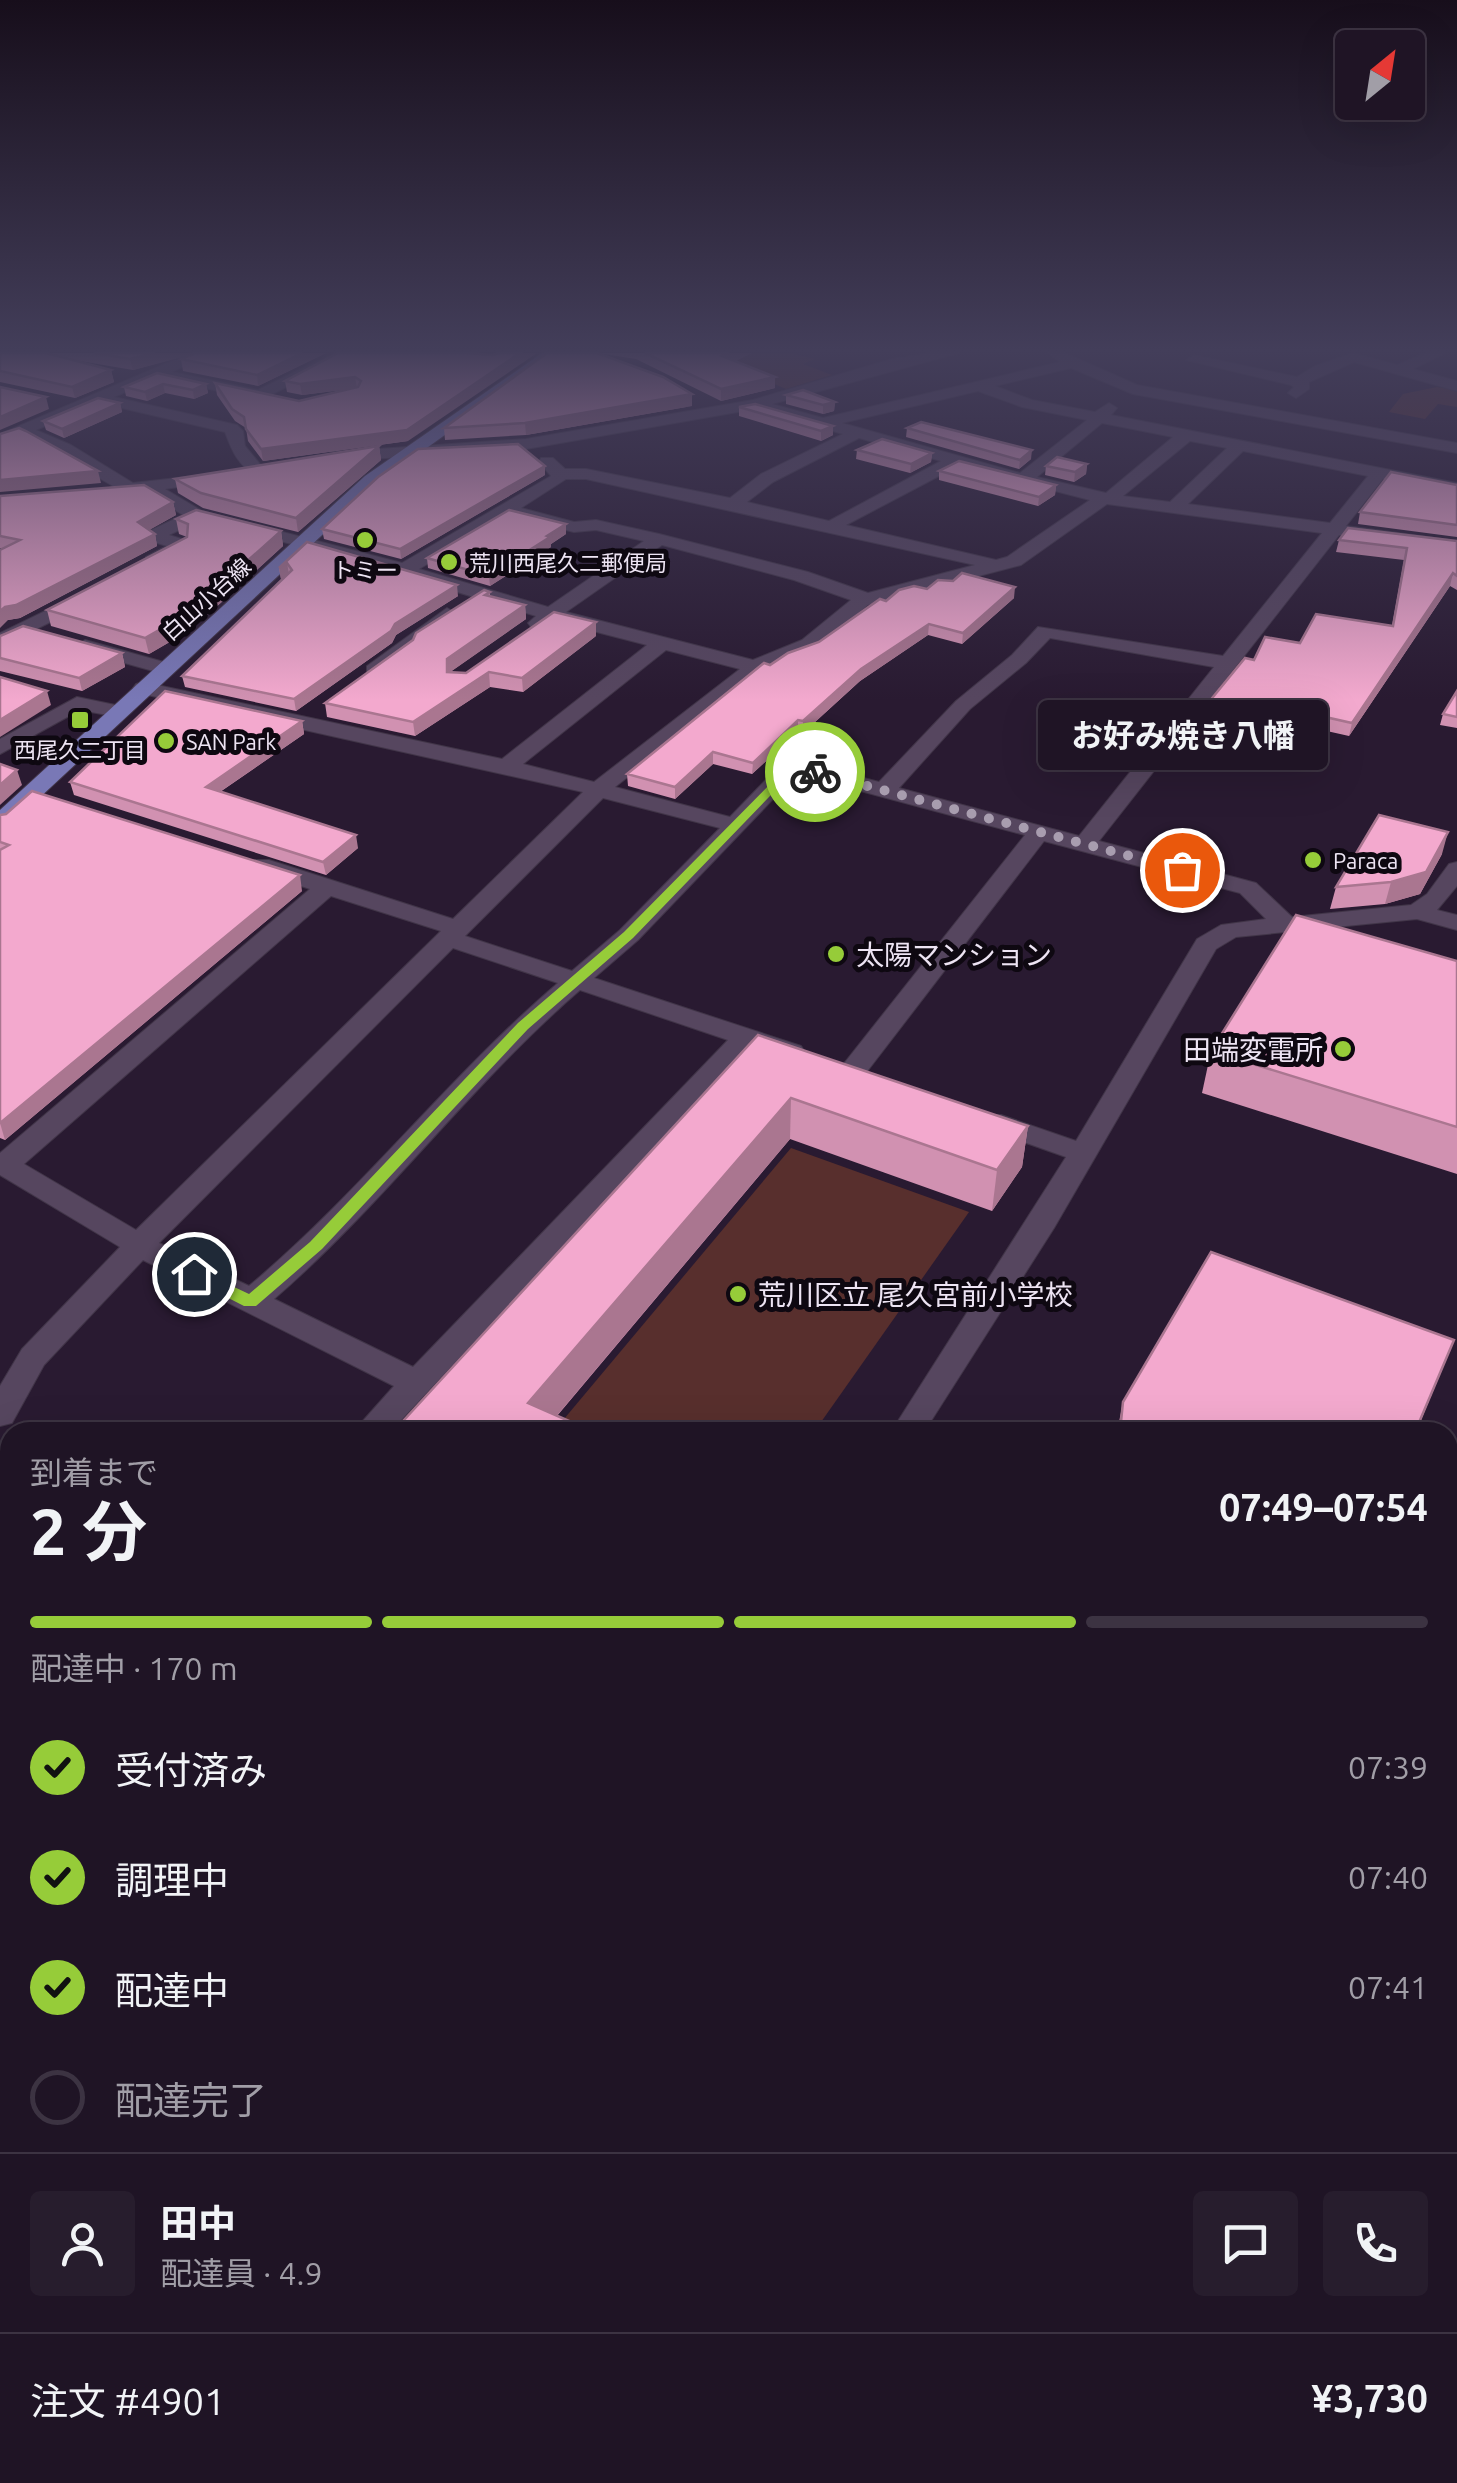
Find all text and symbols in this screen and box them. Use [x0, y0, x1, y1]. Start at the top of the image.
north arrow [1335, 30, 1425, 120]
map controls [1335, 30, 1425, 120]
marker: トミー [354, 529, 376, 551]
place label: 荒川西尾久二郵便局 [469, 550, 667, 575]
marker: 荒川西尾久二郵便局 [438, 551, 460, 573]
street label: 白山小台線 [157, 553, 255, 645]
place label: トミー [332, 557, 398, 582]
callout: お好み焼き八幡 [1037, 700, 1327, 770]
marker: 西尾久二丁目 [69, 709, 91, 731]
text: お好み焼き八幡 [1071, 717, 1295, 753]
courier [765, 722, 865, 822]
place label: SAN Park [186, 729, 276, 754]
marker: SAN Park [155, 730, 177, 752]
place label: 西尾久二丁目 [14, 737, 146, 762]
icon: bike [788, 745, 843, 800]
pin [1140, 828, 1225, 913]
icon: bag [1155, 843, 1210, 898]
place label: Paraca [1333, 848, 1398, 873]
marker: Paraca [1302, 849, 1324, 871]
place label: 太陽マンション [856, 939, 1052, 970]
marker: 太陽マンション [825, 943, 847, 965]
place label: 田端変電所 [1183, 1034, 1323, 1065]
marker: 田端変電所 [1332, 1038, 1354, 1060]
pin [152, 1232, 237, 1317]
icon: home [167, 1247, 222, 1302]
place label: 荒川区立 尾久宮前小学校 [758, 1279, 1072, 1310]
marker: 荒川区立 尾久宮前小学校 [727, 1283, 749, 1305]
text: 到着まで [30, 1454, 158, 1490]
text: 07:49–07:54 [1219, 1486, 1428, 1528]
text: 2 分 [30, 1494, 147, 1567]
text: 配達中 · 170 m [30, 1650, 238, 1686]
icon: check [30, 1740, 85, 1795]
text: 受付済み [115, 1749, 267, 1791]
text: 07:39 [1348, 1749, 1428, 1785]
icon: check [30, 1850, 85, 1905]
text: 調理中 [115, 1859, 229, 1901]
text: 07:40 [1348, 1859, 1428, 1895]
icon: check [30, 1960, 85, 2015]
text: 配達中 [115, 1969, 229, 2011]
text: 07:41 [1348, 1969, 1428, 2005]
text: 配達完了 [115, 2079, 267, 2121]
button: person [30, 2191, 135, 2296]
button: chat [1193, 2191, 1298, 2296]
button: phone [1323, 2191, 1428, 2296]
text: 田中 [160, 2202, 236, 2244]
text: 配達員 · 4.9 [160, 2255, 323, 2291]
text: ¥3,730 [1311, 2377, 1428, 2419]
text: 注文 #4901 [30, 2380, 225, 2422]

